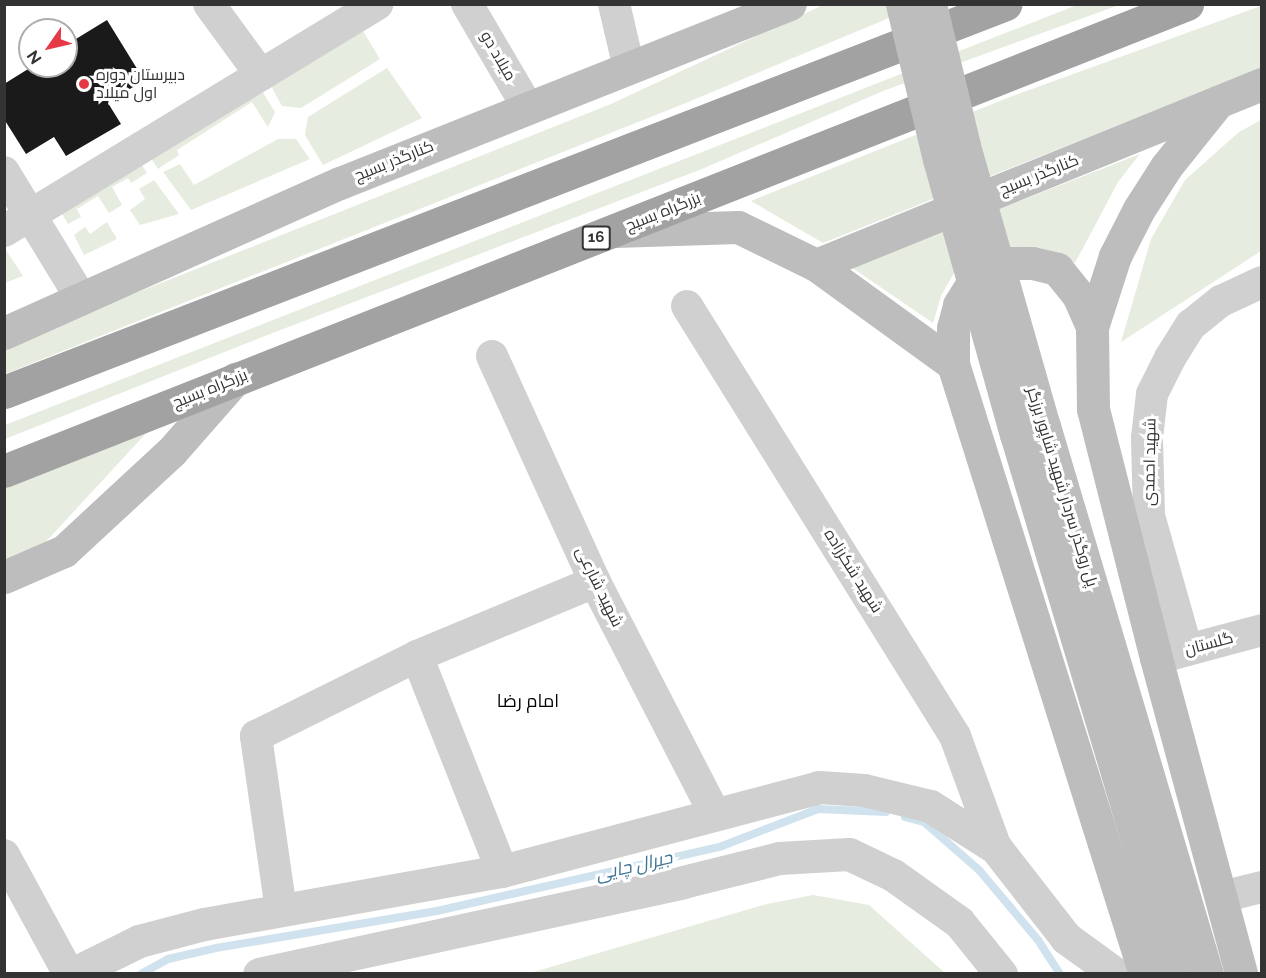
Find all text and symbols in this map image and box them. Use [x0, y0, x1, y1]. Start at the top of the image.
north arrow [18, 18, 78, 78]
street label: میلاد دو [476, 28, 520, 84]
text: N [23, 47, 46, 68]
place label: دبیرستان دوره اول میلاد [96, 65, 185, 103]
marker: دبیرستان دوره اول میلاد [77, 77, 91, 91]
street label: کنارگذر بسیج [351, 136, 437, 186]
street label: کنارگذر بسیج [996, 150, 1082, 200]
street label: بزرگراه بسیج [623, 188, 703, 236]
road number: 16 [581, 226, 611, 250]
street label: بزرگراه بسیج [170, 365, 250, 413]
street label: پل روگذر سردار شهید شاپور برزگر [1022, 385, 1102, 589]
street label: شهید احمدی [1140, 418, 1160, 506]
street label: شهید شکرزاده [820, 526, 886, 616]
street label: شهید شارعی [571, 544, 627, 630]
street label: گلستان [1183, 628, 1235, 660]
district label: امام رضا [497, 690, 559, 712]
water label: جیرال چایی [594, 847, 674, 885]

